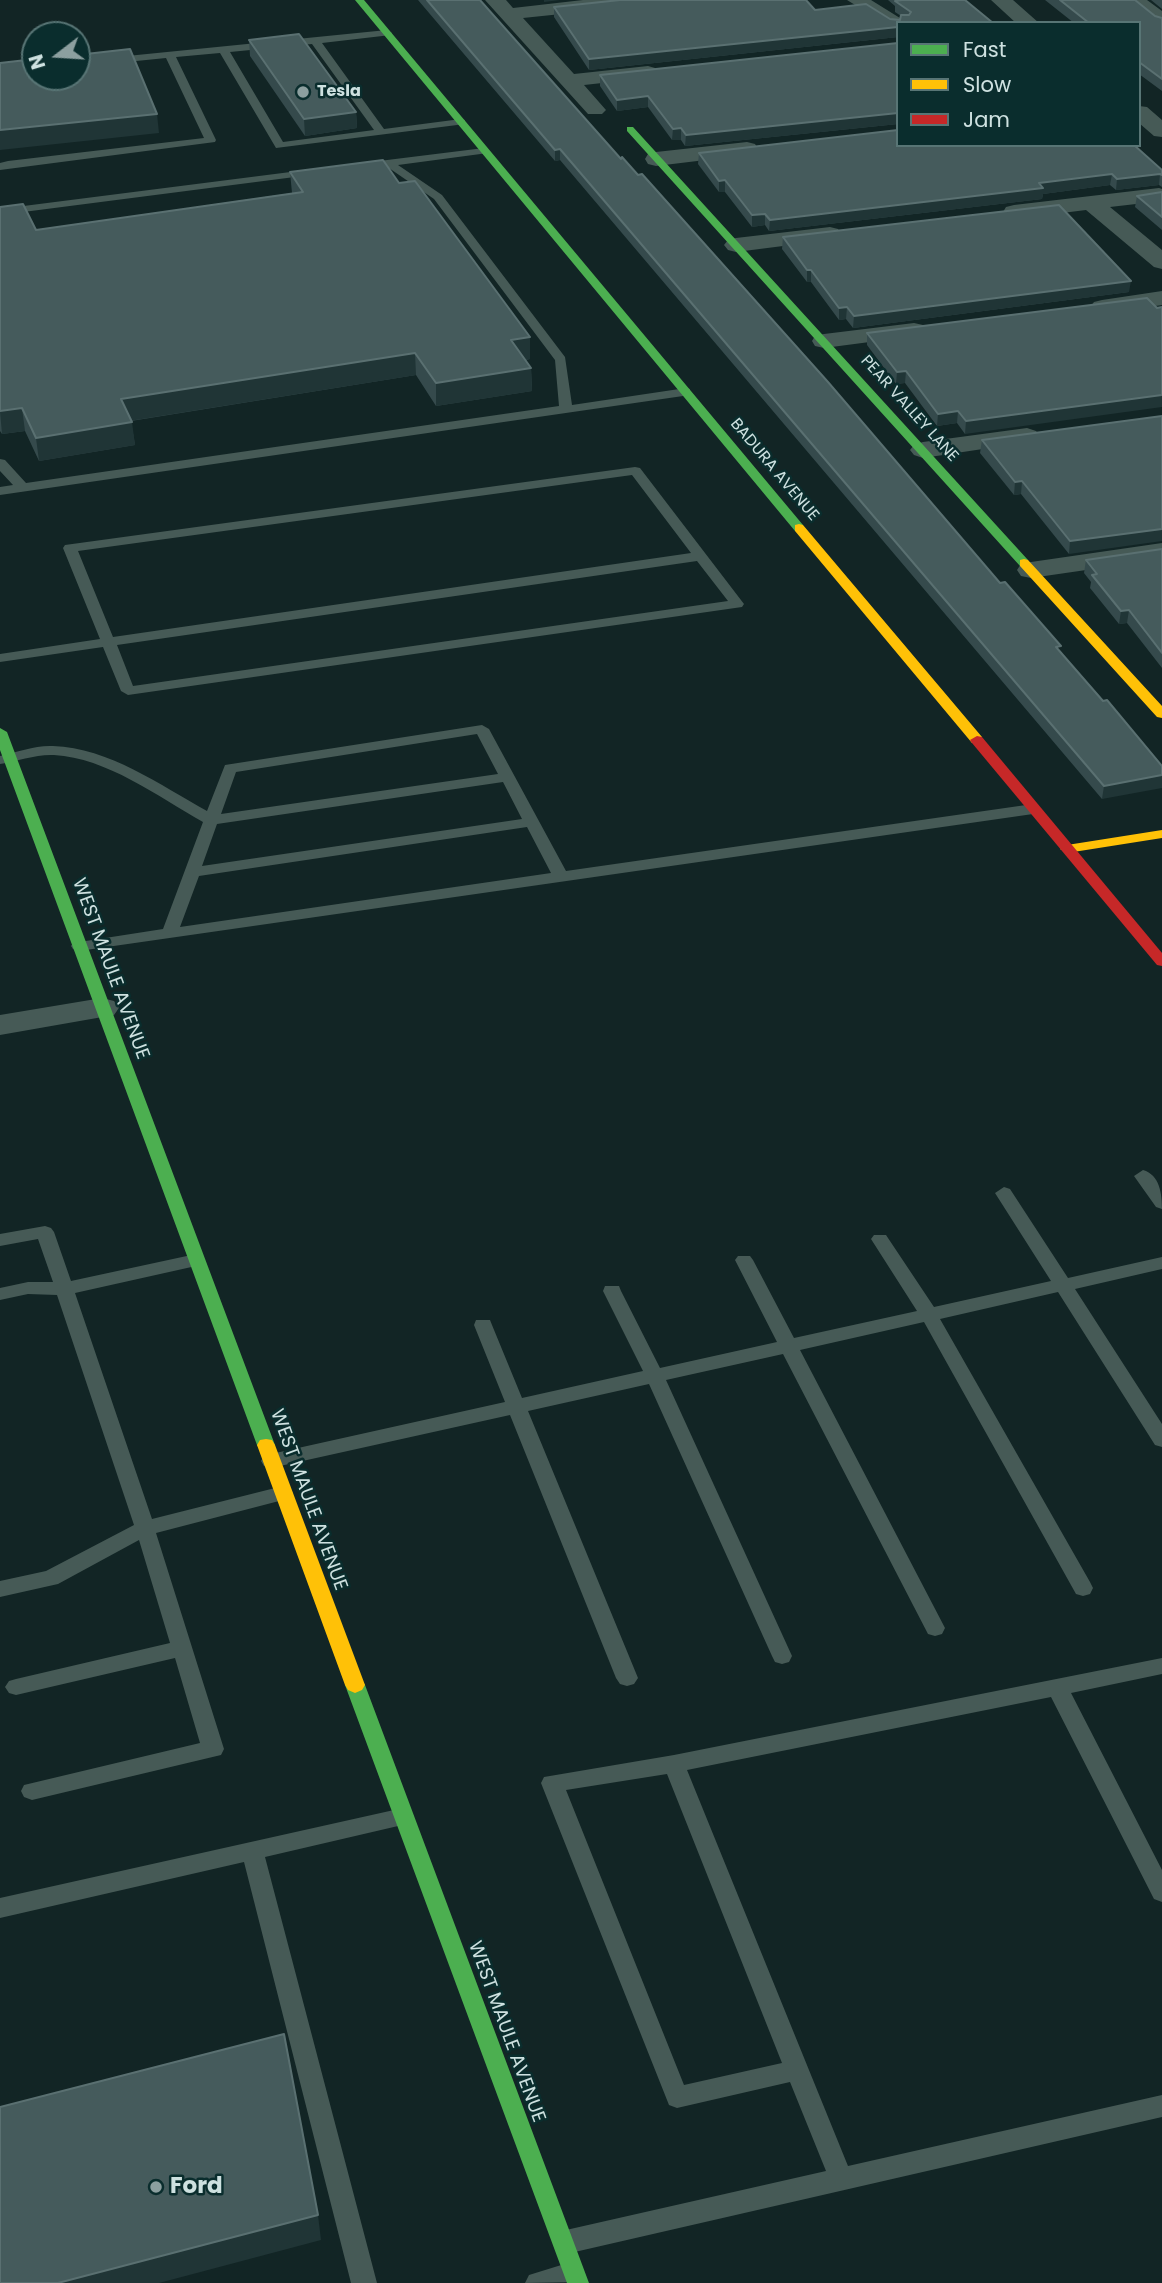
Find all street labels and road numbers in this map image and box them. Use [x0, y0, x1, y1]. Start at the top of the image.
street label: PEAR VALLEY LANE [856, 352, 962, 466]
street label: BADURA AVENUE [726, 415, 822, 525]
street label: WEST MAULE AVENUE [67, 875, 153, 1063]
street label: WEST MAULE AVENUE [265, 1406, 351, 1594]
street label: WEST MAULE AVENUE [463, 1938, 549, 2126]

